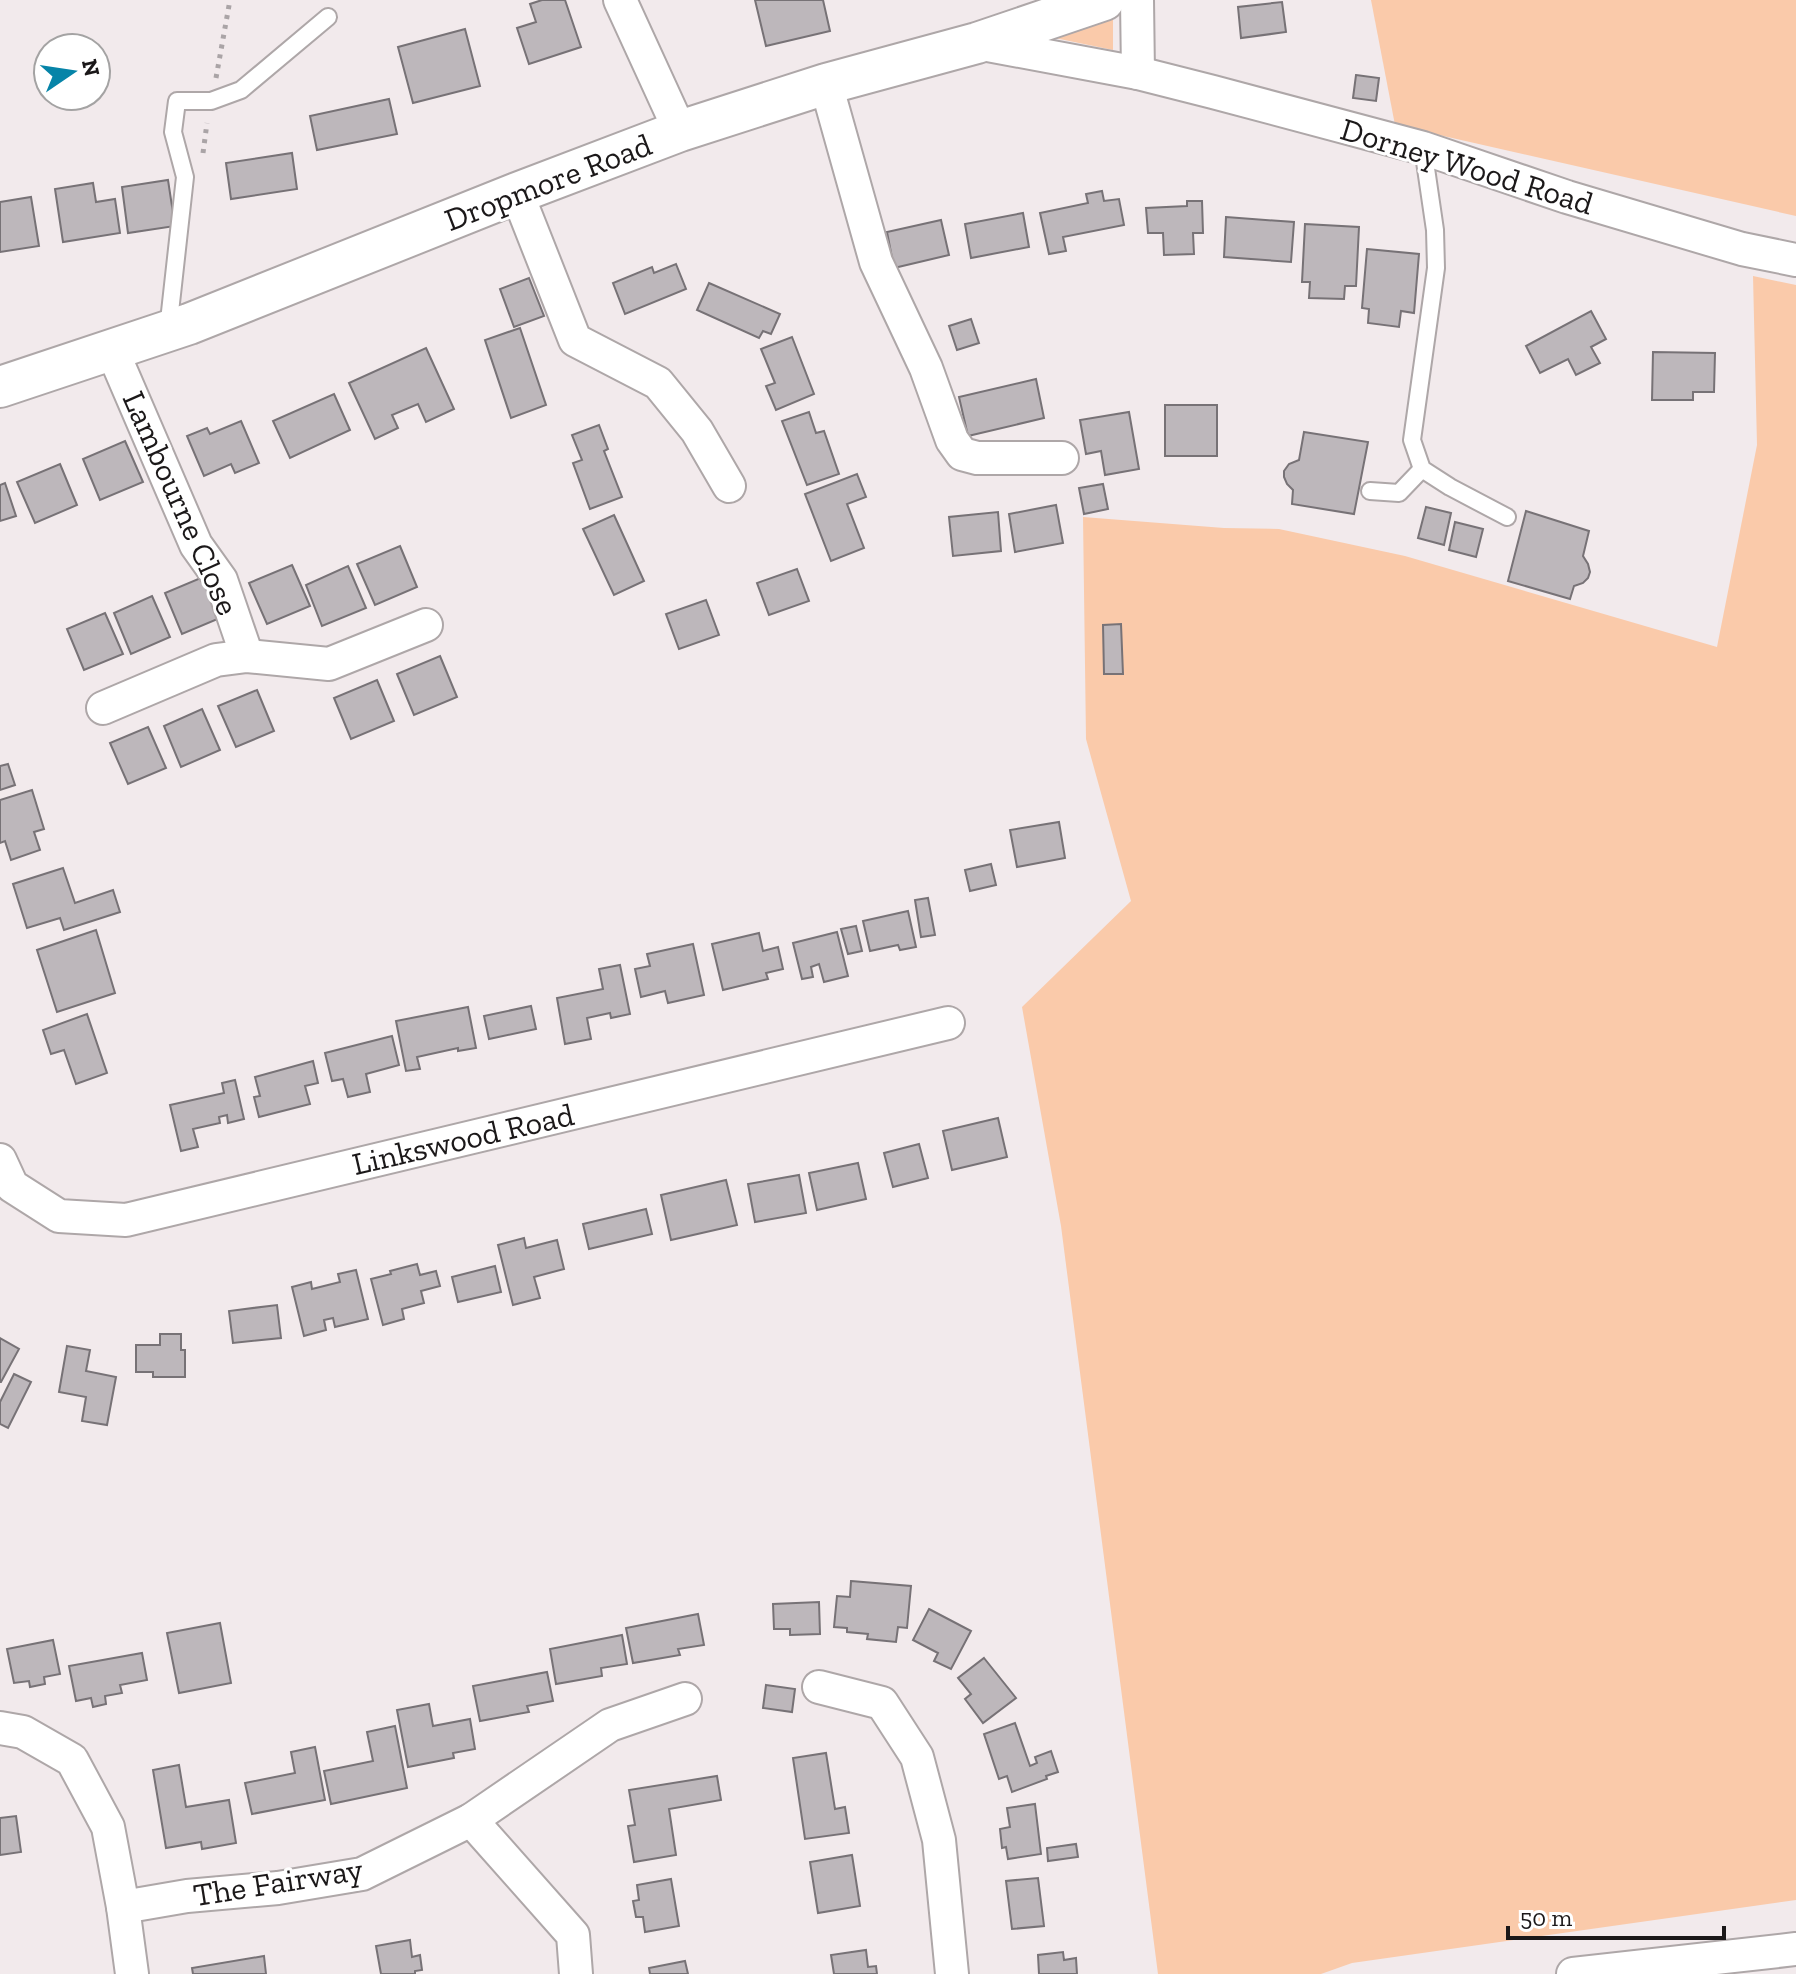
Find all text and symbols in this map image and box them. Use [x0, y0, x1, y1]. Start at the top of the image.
north arrow [32, 32, 112, 112]
text: N [76, 56, 106, 79]
street label: Dorney Wood Road [1336, 110, 1598, 223]
street label: Dropmore Road [439, 125, 657, 239]
street label: Lambourne Close [115, 385, 247, 621]
street label: Linkswood Road [349, 1095, 578, 1183]
street label: The Fairway [191, 1850, 366, 1914]
scale bar [1508, 1890, 1724, 1940]
text: 50 m [1520, 1903, 1573, 1932]

